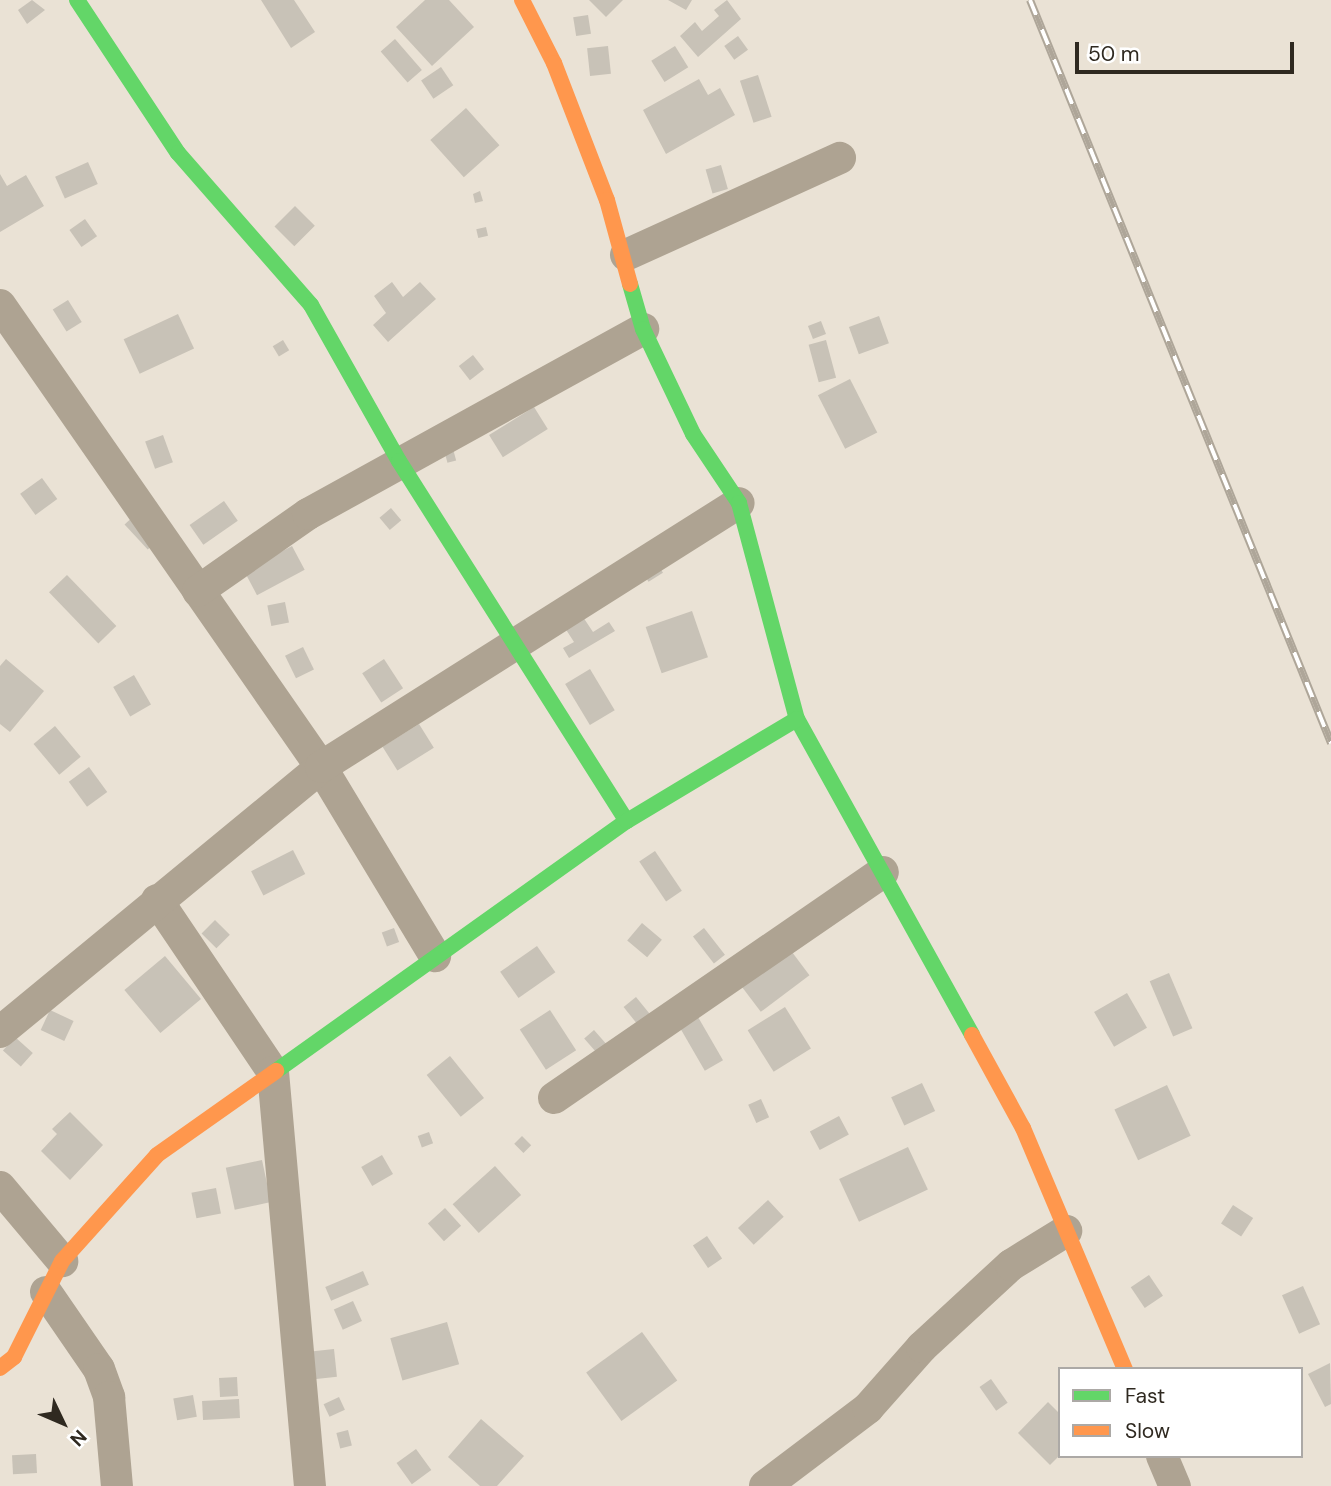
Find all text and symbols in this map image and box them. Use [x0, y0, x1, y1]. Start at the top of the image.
scale bar [1079, 28, 1298, 72]
text: 50 m [1088, 40, 1139, 68]
legend [1058, 1367, 1303, 1458]
text: Fast [1125, 1382, 1165, 1410]
north arrow [28, 1388, 98, 1458]
text: Slow [1125, 1417, 1170, 1445]
text: N [65, 1424, 92, 1452]

